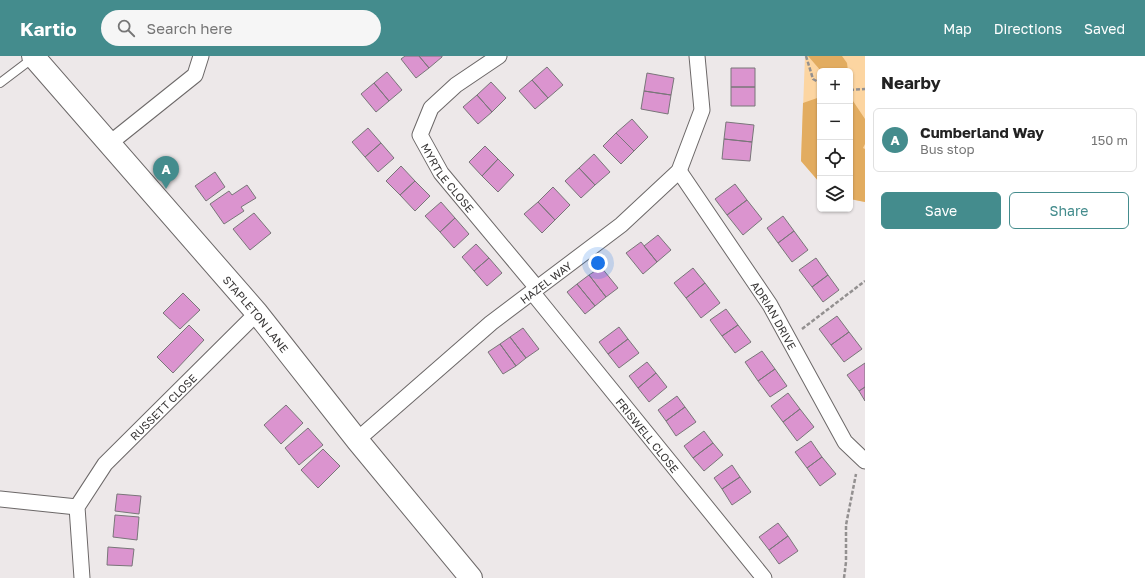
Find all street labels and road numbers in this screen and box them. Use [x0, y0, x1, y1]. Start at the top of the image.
street label: MYRTLE CLOSE [419, 141, 477, 215]
street label: HAZEL WAY [517, 258, 574, 306]
street label: STAPLETON LANE [221, 273, 292, 355]
street label: ADRIAN DRIVE [749, 278, 800, 352]
street label: RUSSETT CLOSE [127, 371, 199, 442]
street label: FRISWELL CLOSE [614, 395, 682, 475]

